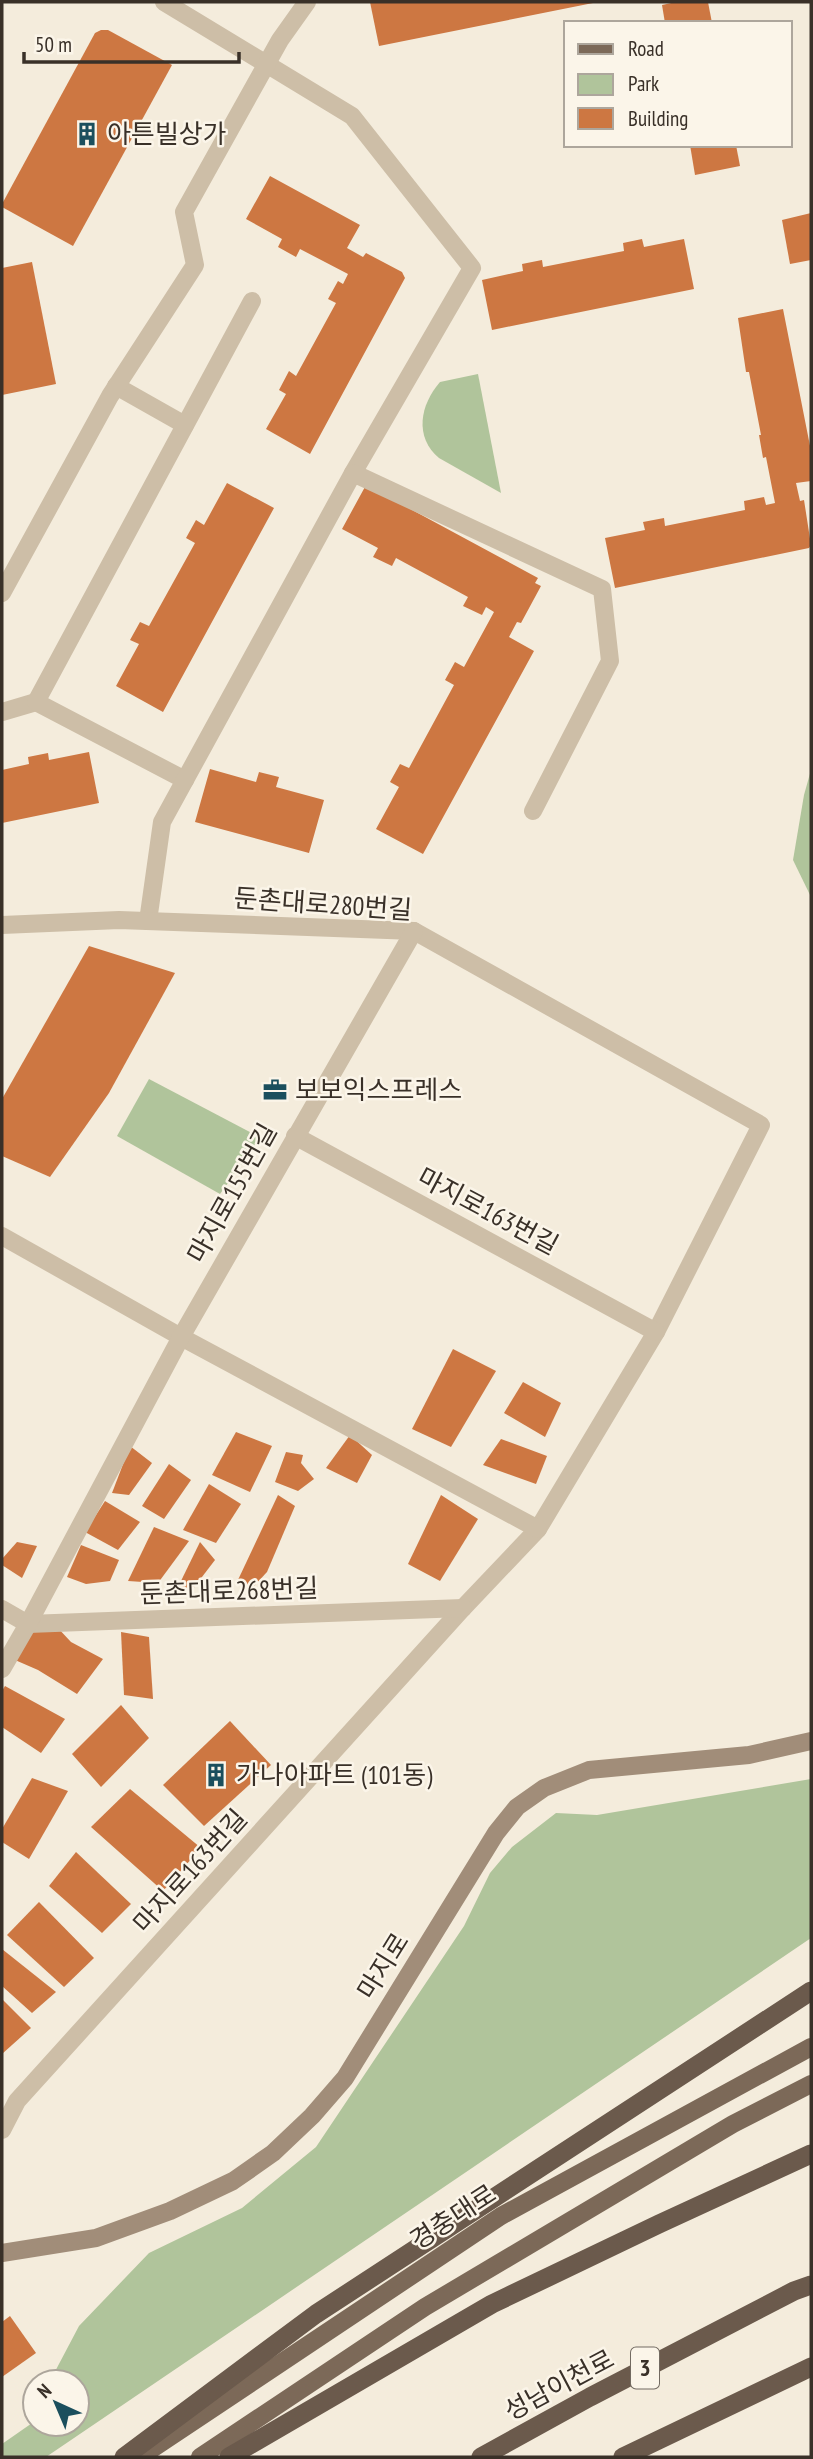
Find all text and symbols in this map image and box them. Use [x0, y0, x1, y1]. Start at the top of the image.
scale bar [24, 21, 240, 65]
legend [564, 21, 792, 147]
text: 50 m [35, 31, 72, 58]
text: Road [628, 35, 664, 62]
text: Park [628, 70, 659, 97]
text: Building [628, 105, 688, 132]
place label: 아튼빌상가 [107, 117, 227, 150]
building icon: 아튼빌상가 [73, 120, 101, 148]
street label: 둔촌대로280번길 [233, 881, 413, 926]
place label: 보보익스프레스 [295, 1073, 462, 1106]
office icon: 보보익스프레스 [261, 1076, 289, 1104]
street label: 마지로155번길 [180, 1117, 283, 1268]
street label: 마지로163번길 [412, 1160, 564, 1261]
street label: 둔촌대로268번길 [139, 1571, 319, 1610]
place label: 가나아파트 (101동) [236, 1758, 432, 1791]
building icon: 가나아파트 (101동) [202, 1761, 230, 1789]
street label: 마지로163번길 [126, 1802, 254, 1939]
street label: 마지로 [350, 1927, 416, 2005]
street label: 경충대로 [404, 2177, 502, 2256]
street label: 성남이천로 [498, 2342, 619, 2427]
road number: 3 [631, 2348, 659, 2388]
north arrow [21, 2368, 91, 2438]
text: N [32, 2379, 56, 2403]

